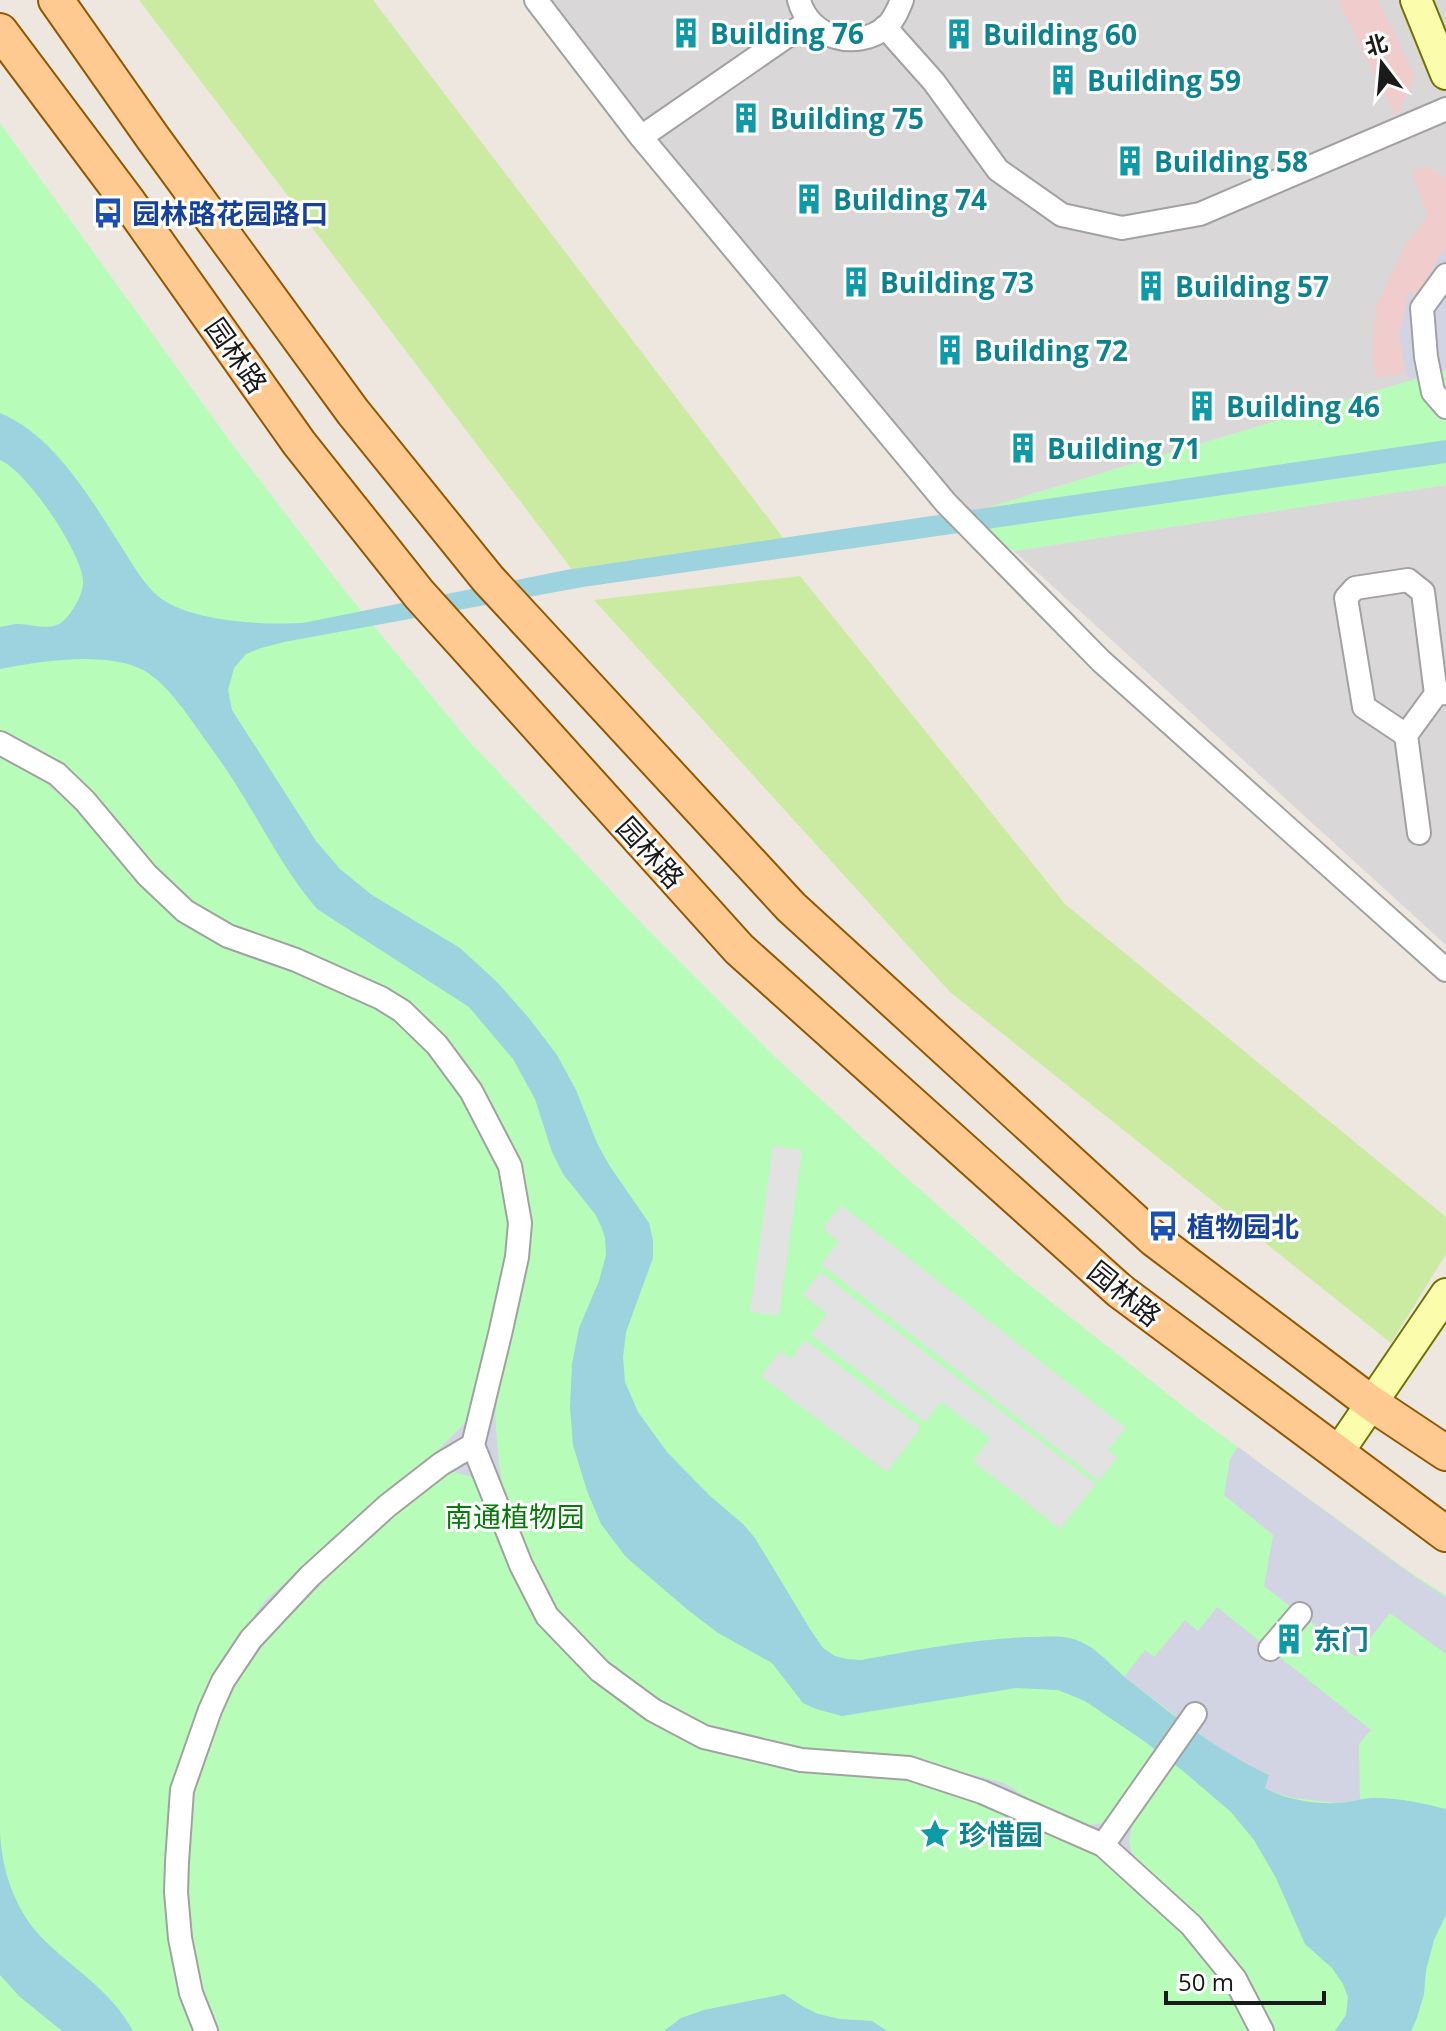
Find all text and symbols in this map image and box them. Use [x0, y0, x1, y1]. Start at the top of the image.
place label: Building 76 [710, 14, 864, 52]
place label: Building 60 [983, 15, 1137, 53]
building icon: Building 76 [669, 16, 703, 50]
building icon: Building 60 [942, 17, 976, 51]
north arrow [1342, 24, 1422, 104]
text: 北 [1361, 26, 1391, 61]
place label: Building 59 [1087, 61, 1241, 99]
building icon: Building 59 [1046, 63, 1080, 97]
place label: Building 75 [770, 99, 924, 137]
building icon: Building 75 [729, 101, 763, 135]
place label: Building 58 [1154, 142, 1308, 180]
building icon: Building 58 [1113, 144, 1147, 178]
place label: Building 74 [833, 180, 987, 218]
building icon: Building 74 [792, 182, 826, 216]
place label: 园林路花园路口 [132, 194, 328, 232]
bus stop icon: 园林路花园路口 [91, 196, 125, 230]
place label: Building 73 [880, 263, 1034, 301]
building icon: Building 73 [839, 265, 873, 299]
place label: Building 57 [1175, 267, 1329, 305]
building icon: Building 57 [1134, 269, 1168, 303]
street label: 园林路 [197, 310, 277, 400]
place label: Building 72 [974, 331, 1128, 369]
building icon: Building 72 [933, 333, 967, 367]
place label: Building 46 [1226, 387, 1380, 425]
building icon: Building 46 [1185, 389, 1219, 423]
place label: Building 71 [1047, 429, 1201, 467]
building icon: Building 71 [1006, 431, 1040, 465]
street label: 园林路 [609, 808, 693, 896]
place label: 植物园北 [1187, 1207, 1299, 1245]
bus stop icon: 植物园北 [1146, 1209, 1180, 1243]
street label: 园林路 [1080, 1252, 1170, 1334]
park label: 南通植物园 [445, 1497, 585, 1535]
place label: 东门 [1313, 1620, 1369, 1658]
building icon: 东门 [1272, 1622, 1306, 1656]
place label: 珍惜园 [959, 1815, 1043, 1853]
place icon: 珍惜园 [918, 1817, 952, 1851]
scale bar [1166, 1955, 1324, 2005]
text: 50 m [1178, 1965, 1234, 1998]

